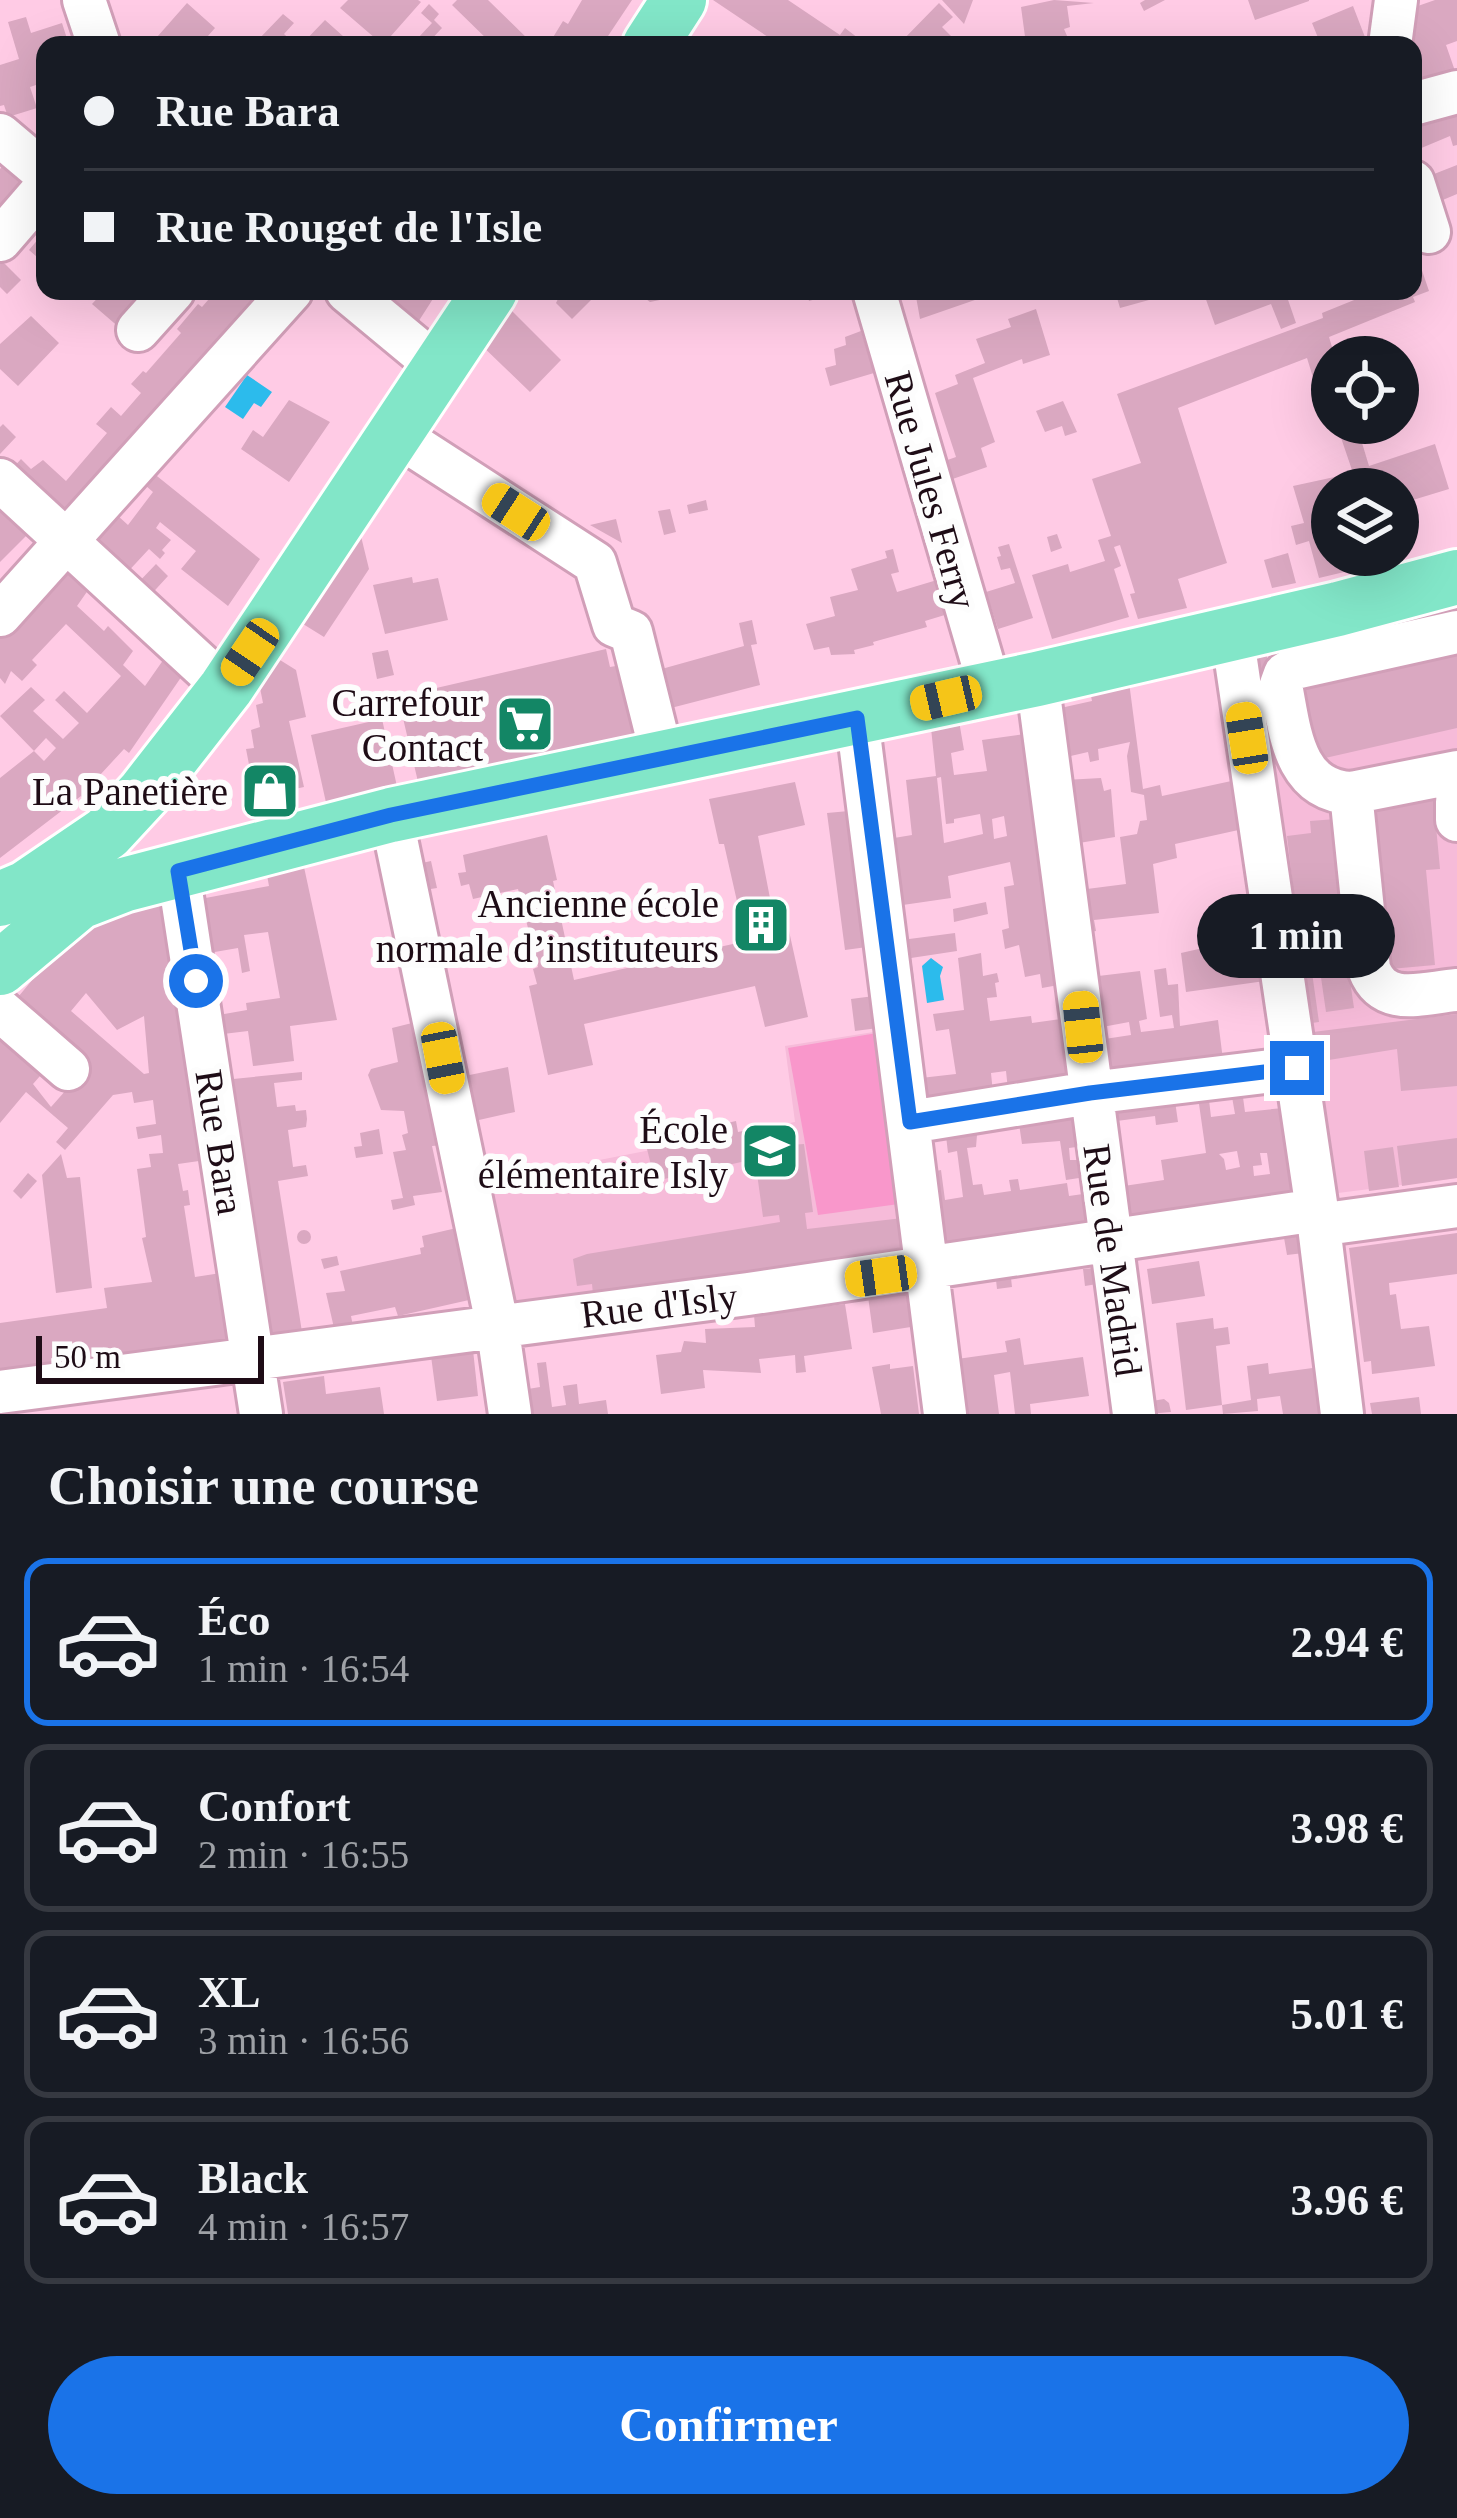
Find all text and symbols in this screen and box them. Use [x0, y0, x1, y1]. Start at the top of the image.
text: Rue Bara [156, 86, 340, 136]
text: Rue Rouget de l'Isle [156, 202, 542, 252]
map controls [1311, 336, 1419, 576]
button: locate [1311, 336, 1419, 444]
street label: Rue Jules Ferry [876, 366, 986, 614]
button: layers [1311, 468, 1419, 576]
car [476, 477, 556, 547]
car [215, 612, 285, 692]
car [907, 672, 985, 724]
place label: Carrefour Contact [331, 681, 483, 769]
supermarket icon: Carrefour Contact [494, 693, 556, 755]
car [1224, 700, 1270, 776]
shop icon: La Panetière [239, 760, 301, 822]
place label: La Panetière [32, 770, 228, 813]
place label: Ancienne école normale d’instituteurs [376, 882, 719, 970]
building icon: Ancienne école normale d’instituteurs [730, 894, 792, 956]
callout: 1 min [1198, 894, 1396, 978]
text: 1 min [1249, 914, 1343, 957]
route start [169, 954, 223, 1008]
car [1061, 989, 1105, 1065]
car [418, 1019, 468, 1097]
route end [1270, 1041, 1324, 1095]
street label: Rue Bara [187, 1066, 253, 1218]
place label: École élémentaire Isly [478, 1108, 728, 1197]
school or university icon: École élémentaire Isly [739, 1120, 801, 1182]
street label: Rue de Madrid [1075, 1141, 1151, 1379]
car [843, 1253, 919, 1299]
street label: Rue d'Isly [578, 1274, 740, 1337]
scale bar [36, 1330, 264, 1383]
text: 50 m [54, 1339, 121, 1375]
text: Choisir une course [48, 1456, 479, 1516]
icon: car [54, 1588, 162, 1696]
text: Éco [198, 1595, 271, 1645]
text: 2.94 € [1291, 1617, 1403, 1667]
text: 1 min · 16:54 [198, 1647, 409, 1690]
icon: car [54, 1774, 162, 1882]
text: Confort [198, 1781, 350, 1831]
text: 3.98 € [1291, 1803, 1403, 1853]
text: 2 min · 16:55 [198, 1833, 409, 1876]
icon: car [54, 1960, 162, 2068]
text: XL [198, 1967, 261, 2017]
text: 5.01 € [1291, 1989, 1403, 2039]
text: 3 min · 16:56 [198, 2019, 409, 2062]
icon: car [54, 2146, 162, 2254]
text: Black [198, 2153, 308, 2203]
text: 3.96 € [1291, 2175, 1403, 2225]
text: 4 min · 16:57 [198, 2205, 409, 2248]
button: Confirmer [48, 2356, 1409, 2494]

